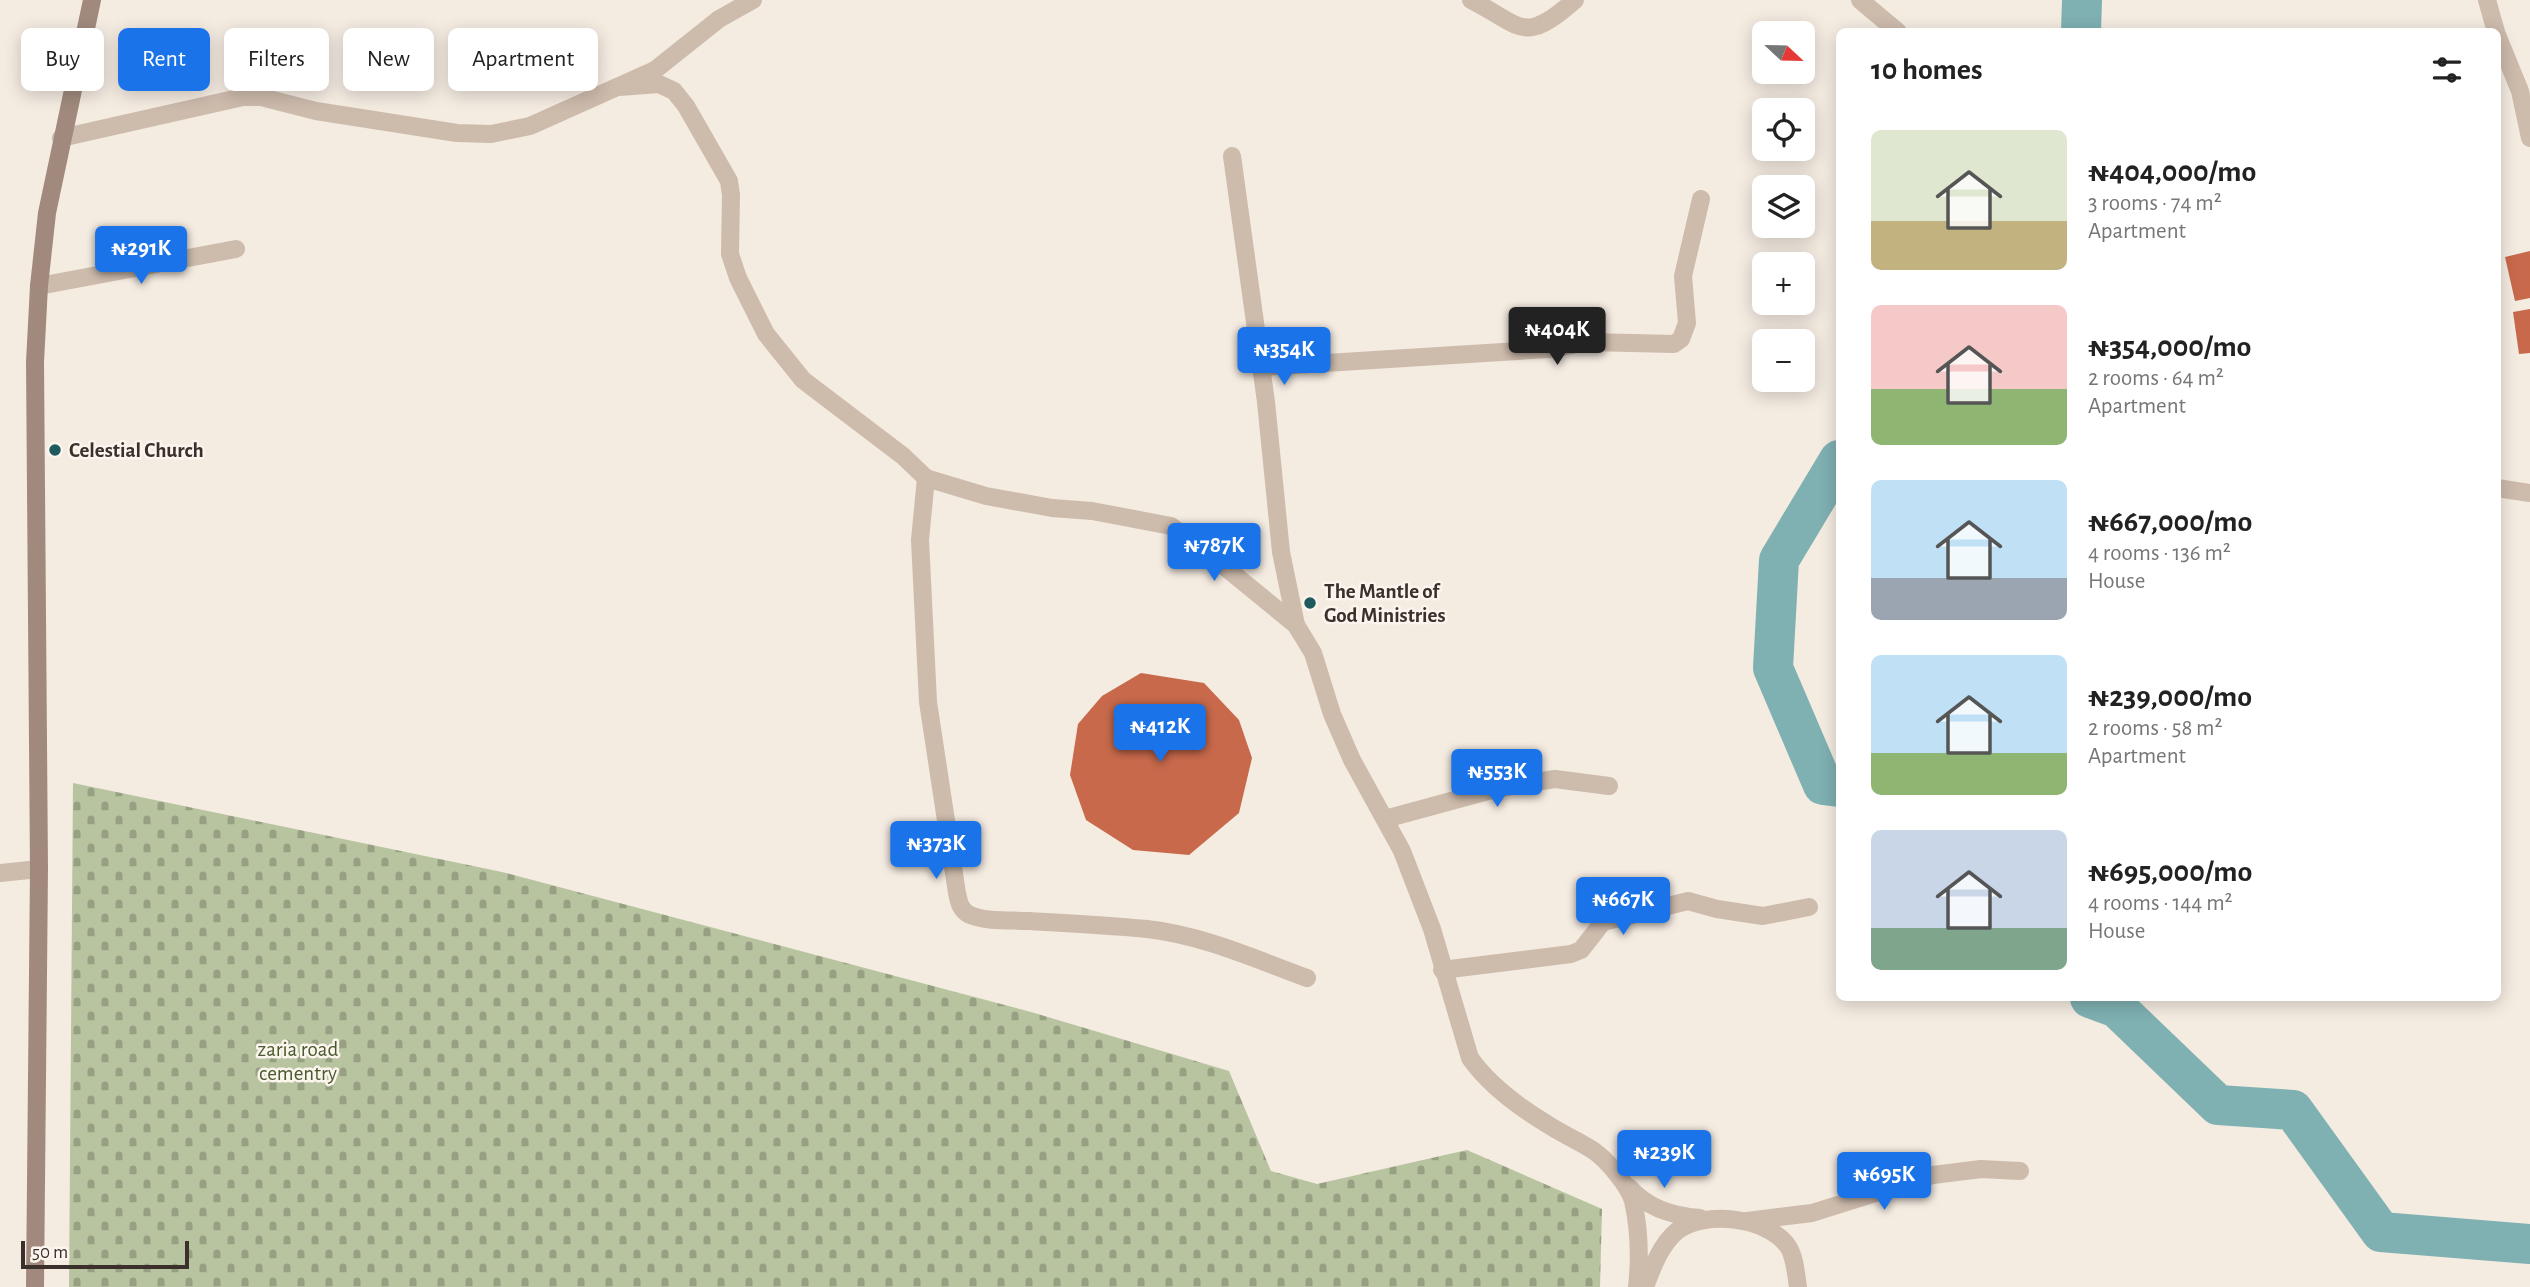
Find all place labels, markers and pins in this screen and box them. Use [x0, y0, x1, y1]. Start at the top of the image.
pin: ₦291K [92, 226, 190, 286]
pin: ₦404K [1508, 308, 1606, 367]
pin: ₦354K [1235, 328, 1333, 387]
place label: Celestial Church [69, 440, 204, 461]
marker: Celestial Church [47, 442, 63, 458]
pin: ₦787K [1165, 524, 1263, 583]
place label: The Mantle of God Ministries [1324, 581, 1446, 626]
marker: The Mantle of God Ministries [1302, 595, 1318, 611]
pin: ₦412K [1111, 704, 1209, 764]
pin: ₦553K [1448, 750, 1546, 809]
pin: ₦373K [887, 822, 985, 881]
pin: ₦667K [1574, 878, 1672, 937]
pin: ₦239K [1615, 1130, 1713, 1190]
pin: ₦695K [1835, 1152, 1933, 1212]

